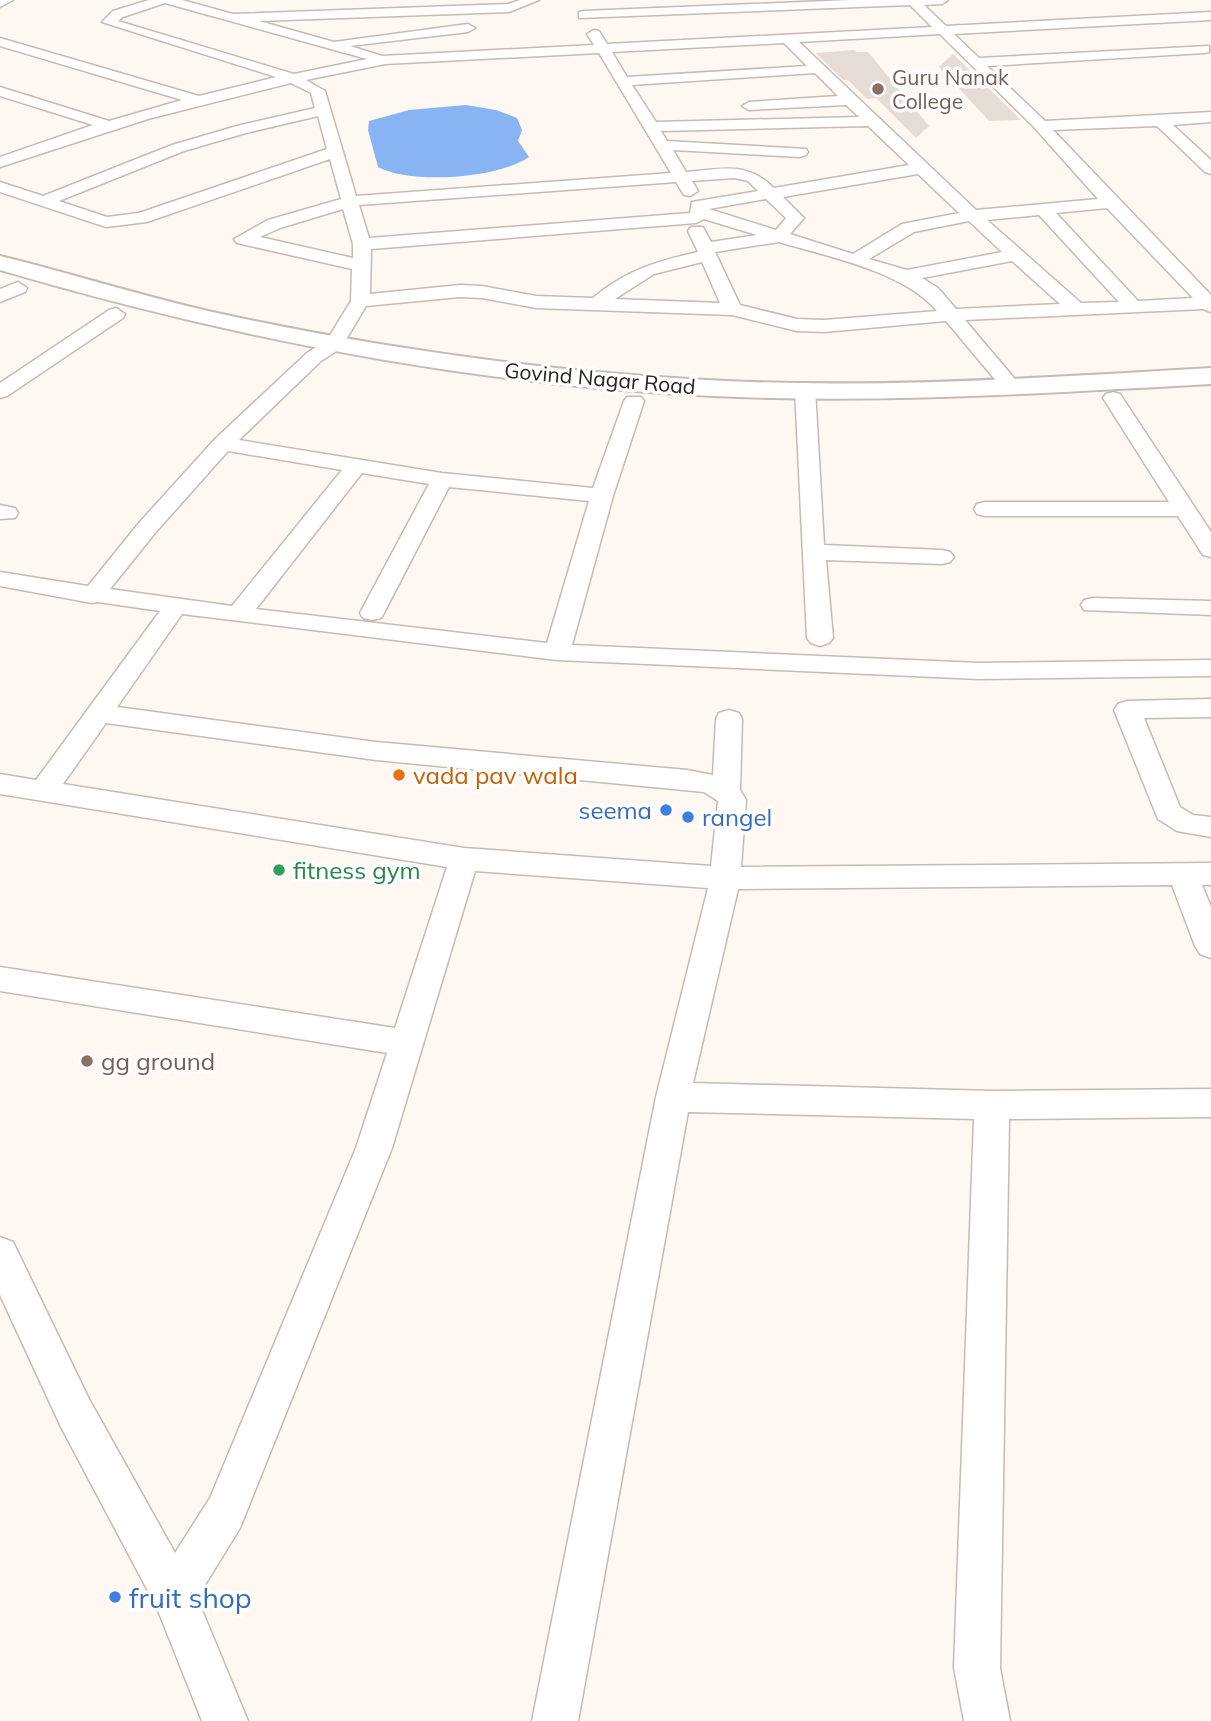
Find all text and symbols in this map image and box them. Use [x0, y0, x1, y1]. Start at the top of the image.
place label: Guru Nanak College [892, 64, 1009, 114]
marker: Guru Nanak College [870, 81, 886, 97]
street label: Govind Nagar Road [503, 357, 697, 399]
place label: vada pav wala [413, 760, 578, 790]
marker: vada pav wala [391, 767, 407, 783]
place label: seema [579, 795, 652, 825]
marker: seema [658, 802, 674, 818]
place label: rangel [702, 802, 772, 832]
marker: rangel [680, 809, 696, 825]
place label: fitness gym [293, 855, 421, 885]
marker: fitness gym [271, 862, 287, 878]
place label: gg ground [101, 1046, 215, 1076]
marker: gg ground [79, 1053, 95, 1069]
place label: fruit shop [129, 1580, 252, 1615]
marker: fruit shop [107, 1589, 123, 1605]

